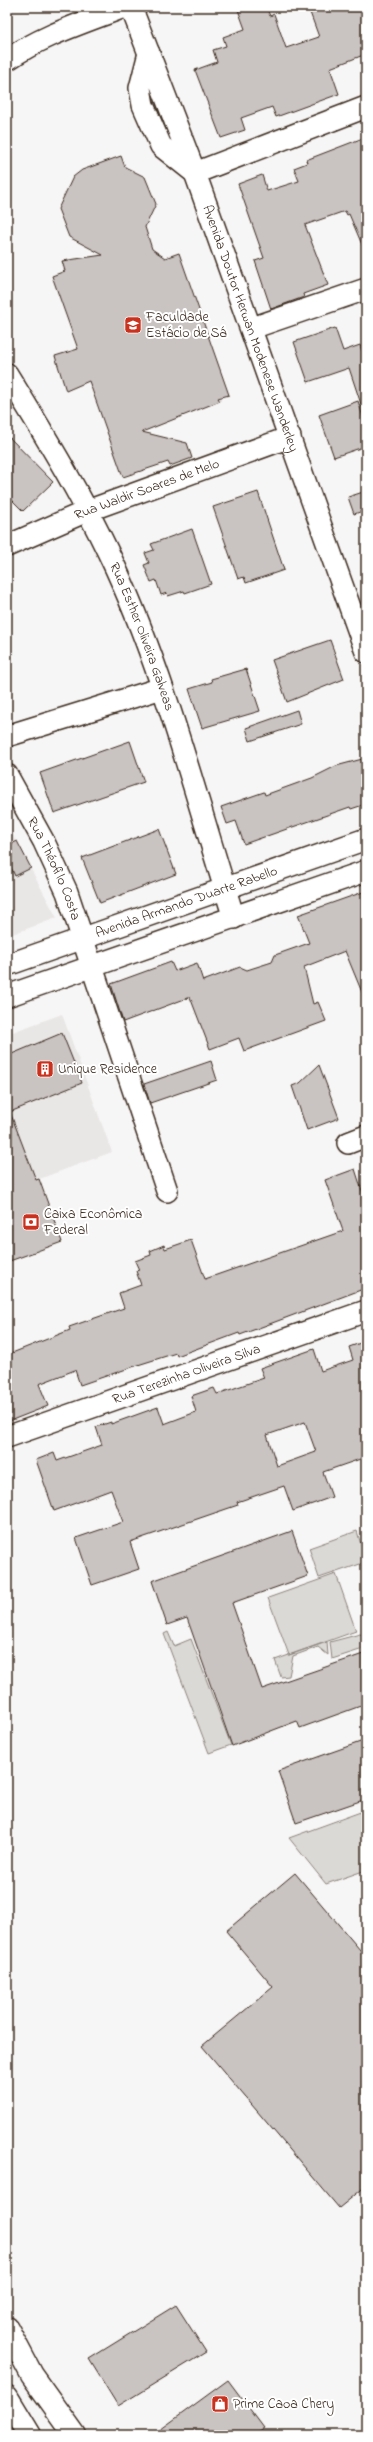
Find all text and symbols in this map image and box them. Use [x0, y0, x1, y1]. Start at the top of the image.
street label: Avenida Doutor Herwan Modenese Wanderley [197, 202, 304, 455]
place label: Faculdade Estácio de Sá [145, 307, 227, 344]
school or university icon: Faculdade Estácio de Sá [123, 315, 143, 335]
street label: Rua Waldir Soares de Melo [71, 453, 222, 526]
street label: Rua Esther Oliveira Galveas [104, 559, 180, 713]
street label: Rua Théofilo Costa [22, 813, 86, 923]
street label: Avenida Armando Duarte Rabello [92, 860, 280, 944]
building icon: Unique Residence [35, 1059, 55, 1079]
place label: Unique Residence [58, 1059, 158, 1080]
place label: Caixa Econômica Federal [43, 1204, 142, 1241]
bank icon: Caixa Econômica Federal [21, 1212, 41, 1232]
street label: Rua Terezinha Oliveira Silva [109, 1338, 263, 1410]
shop icon: Prime Caoa Chery [210, 2394, 230, 2414]
place label: Prime Caoa Chery [233, 2394, 334, 2416]

